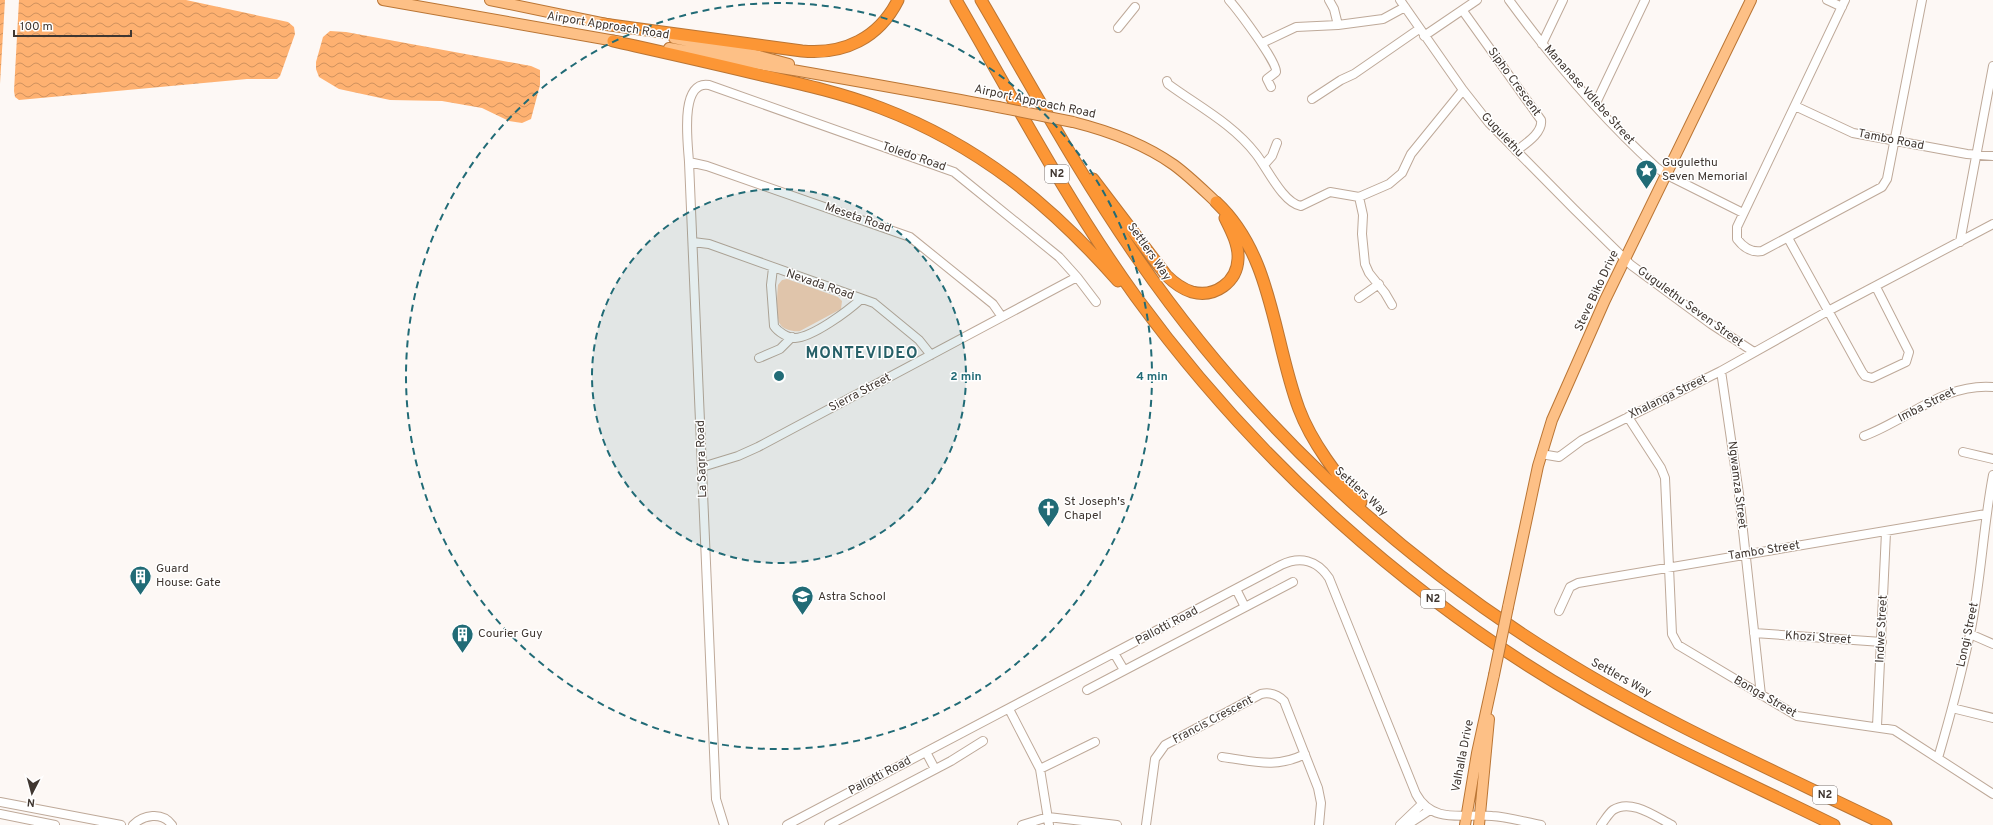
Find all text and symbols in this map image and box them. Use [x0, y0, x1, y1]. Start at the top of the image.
street label: Airport Approach Road [546, 8, 670, 44]
scale bar [14, 12, 131, 38]
text: 100 m [20, 19, 53, 35]
street label: Mananase Vdlebe Street [1540, 42, 1638, 148]
street label: Sipho Crescent [1484, 44, 1544, 120]
street label: Airport Approach Road [973, 81, 1097, 123]
street label: Gugulethu [1477, 109, 1527, 161]
street label: Tambo Road [1857, 126, 1925, 154]
street label: Toledo Road [880, 139, 948, 175]
place label: Gugulethu Seven Memorial [1662, 155, 1748, 185]
place icon: Gugulethu Seven Memorial [1634, 157, 1660, 190]
road number: N2 [1045, 165, 1069, 183]
street label: Meseta Road [823, 199, 893, 237]
street label: Settlers Way [1123, 220, 1175, 284]
street label: Steve Biko Drive [1571, 248, 1623, 334]
street label: Gugulethu Seven Street [1634, 263, 1746, 351]
street label: Nevada Road [784, 266, 856, 304]
district label: MONTEVIDEO [805, 344, 919, 364]
centre of rings [772, 369, 786, 383]
text: 2 min [950, 369, 982, 385]
text: 4 min [1136, 369, 1168, 385]
street label: Sierra Street [826, 370, 894, 416]
street label: Xhalanga Street [1626, 371, 1710, 423]
street label: Imba Street [1895, 384, 1959, 426]
street label: La Sagra Road [693, 420, 711, 498]
street label: Ngwamza Street [1724, 440, 1750, 530]
street label: Settlers Way [1331, 464, 1391, 520]
place label: St Joseph's Chapel [1064, 494, 1125, 524]
church icon: St Joseph's Chapel [1035, 496, 1061, 529]
street label: Tambo Street [1727, 537, 1801, 565]
place label: Guard House: Gate [156, 561, 221, 591]
building icon: Guard House: Gate [127, 563, 153, 596]
school or university icon: Astra School [789, 584, 815, 617]
place label: Astra School [818, 589, 886, 605]
road number: N2 [1421, 590, 1445, 608]
street label: Indwe Street [1872, 595, 1892, 663]
street label: Longi Street [1953, 601, 1983, 669]
street label: Pallotti Road [1133, 603, 1201, 649]
building icon: Courier Guy [449, 621, 475, 654]
place label: Courier Guy [478, 626, 543, 642]
street label: Khozi Street [1784, 628, 1852, 648]
street label: Settlers Way [1588, 655, 1654, 701]
street label: Bonga Street [1730, 672, 1800, 722]
street label: Francis Crescent [1170, 692, 1256, 748]
street label: Valhalla Drive [1448, 718, 1478, 794]
street label: Pallotti Road [846, 753, 914, 799]
north arrow [12, 773, 52, 813]
road number: N2 [1813, 786, 1837, 804]
text: N [26, 795, 36, 809]

